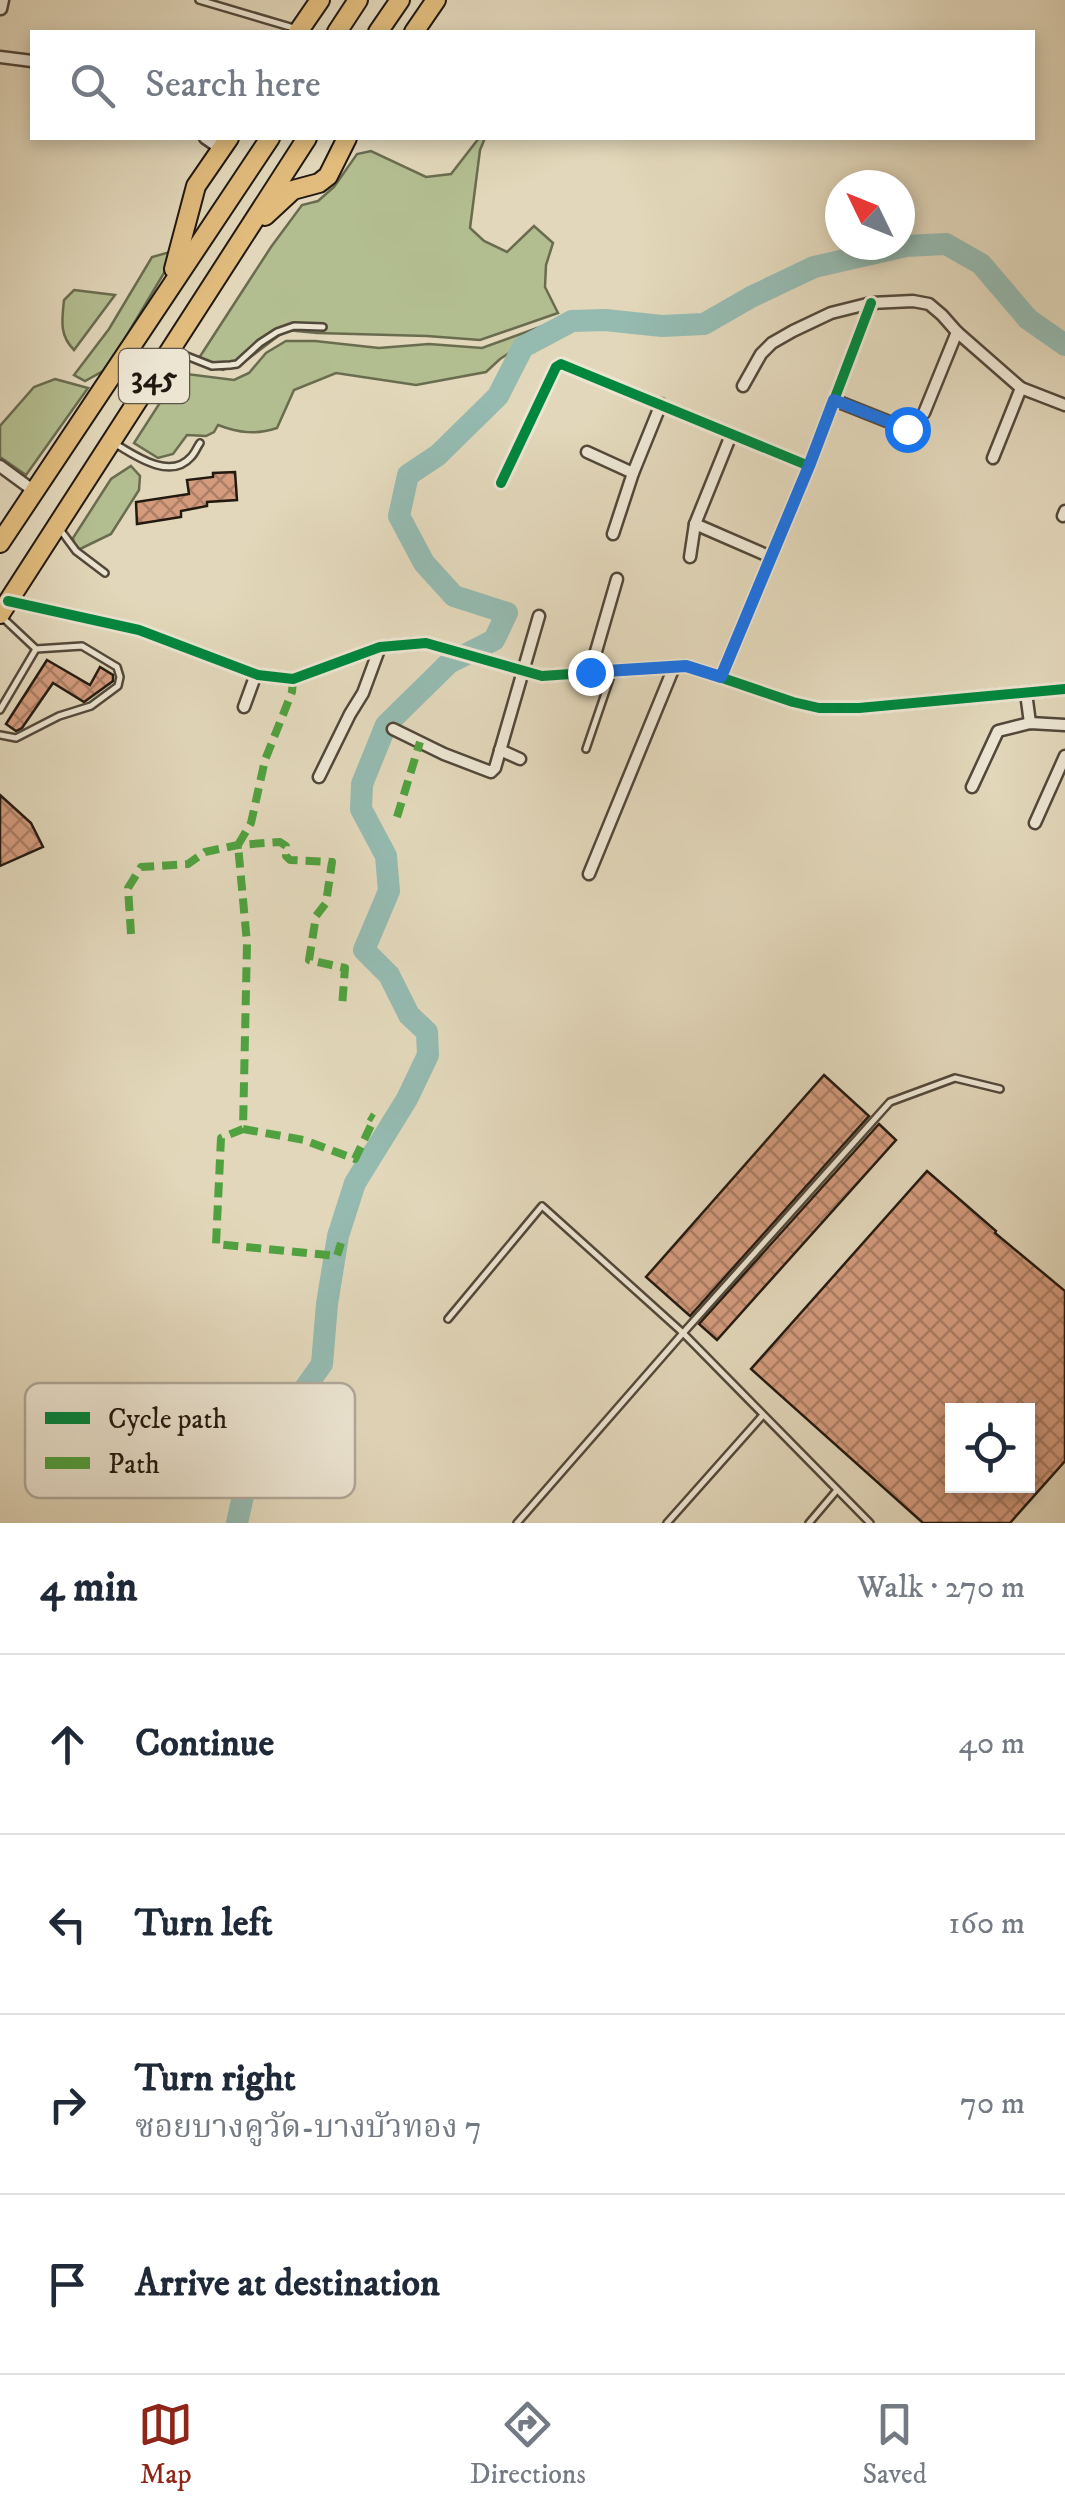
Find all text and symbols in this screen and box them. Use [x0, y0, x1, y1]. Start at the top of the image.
search box [30, 30, 1035, 140]
icon: search [65, 58, 120, 113]
text: Search here [145, 61, 321, 109]
north arrow [825, 170, 915, 260]
road number: 345 [119, 349, 189, 403]
route start [885, 407, 931, 453]
route end [568, 650, 614, 696]
legend [25, 1383, 355, 1498]
text: Cycle path [108, 1402, 227, 1437]
map controls [945, 1403, 1035, 1493]
button: locate [945, 1403, 1035, 1493]
text: Path [108, 1447, 160, 1482]
text: 4 min [40, 1562, 138, 1614]
text: Walk · 270 m [857, 1568, 1025, 1608]
icon: ahead [40, 1717, 95, 1772]
text: Continue [135, 1720, 274, 1768]
text: 40 m [958, 1724, 1025, 1764]
icon: left [40, 1897, 95, 1952]
text: Turn left [135, 1900, 273, 1948]
text: 160 m [949, 1904, 1025, 1944]
text: Turn right [135, 2055, 296, 2103]
icon: right [40, 2077, 95, 2132]
text: 70 m [960, 2084, 1025, 2124]
text: ซอยบางคูวัด-บางบัวทอง 7 [135, 2108, 482, 2148]
icon: arrive [40, 2257, 95, 2312]
text: Arrive at destination [135, 2260, 440, 2308]
tab: Map [138, 2397, 193, 2492]
tab: Directions [470, 2397, 586, 2492]
tab: Saved [862, 2397, 927, 2492]

